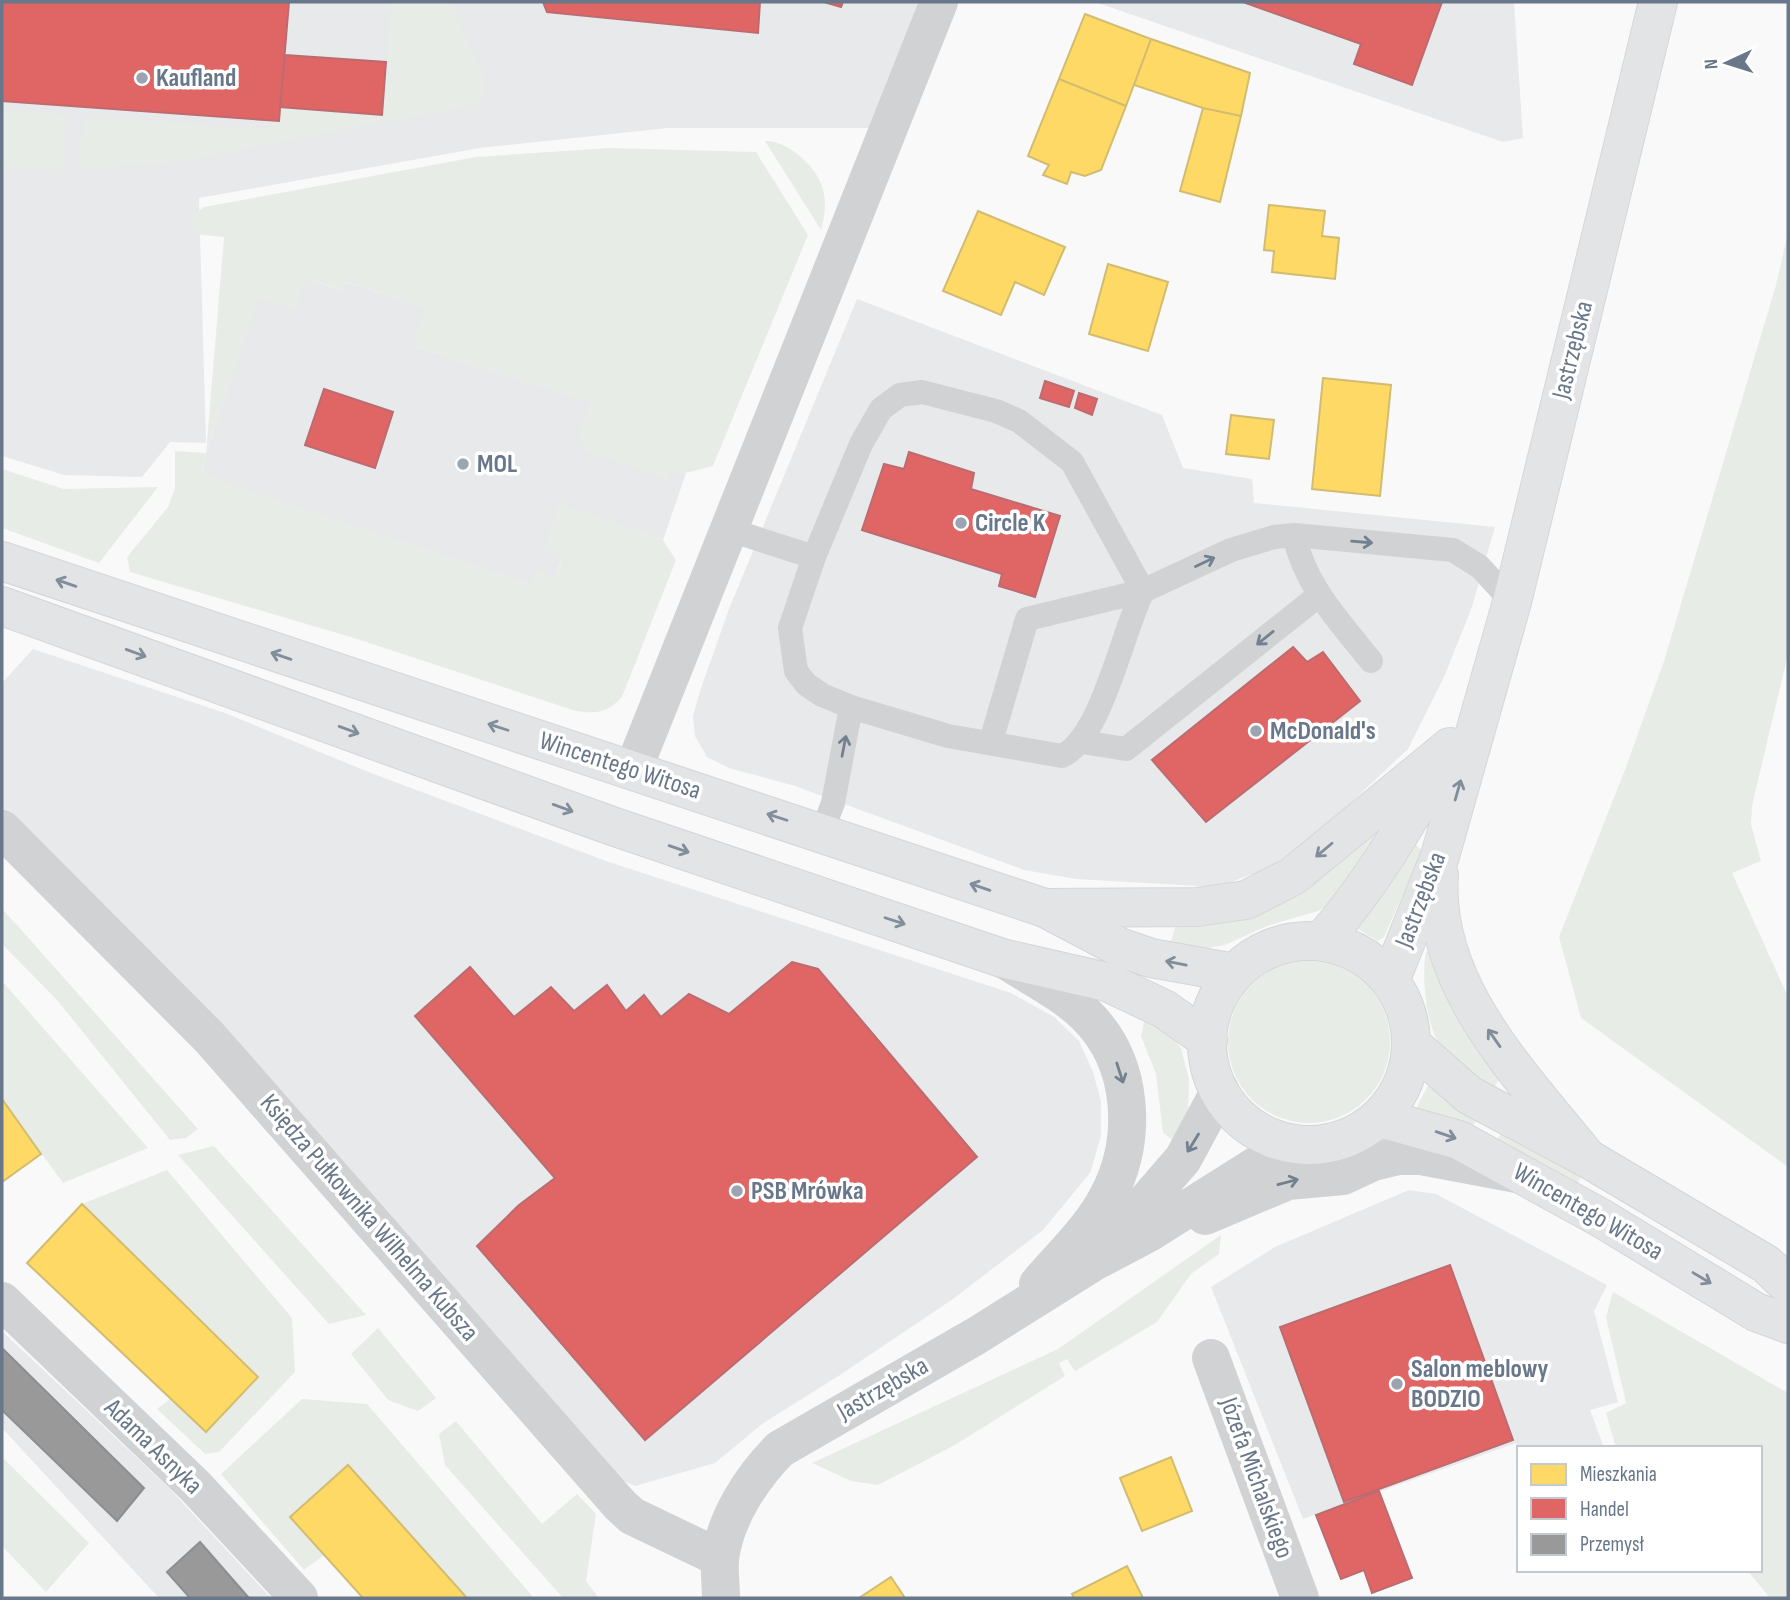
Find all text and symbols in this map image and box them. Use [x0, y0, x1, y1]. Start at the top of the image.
north arrow [1692, 28, 1762, 98]
text: N [1700, 58, 1723, 70]
place label: Kaufland [156, 63, 236, 94]
marker: Kaufland [134, 70, 150, 86]
street label: Jastrzębska [1546, 298, 1600, 403]
place label: MOL [477, 449, 517, 480]
marker: MOL [455, 456, 471, 472]
place label: Circle K [975, 508, 1046, 539]
marker: Circle K [953, 515, 969, 531]
one-way arrow [1351, 535, 1373, 548]
one-way arrow [1194, 555, 1215, 568]
one-way arrow [55, 576, 77, 589]
one-way arrow [1256, 631, 1274, 646]
one-way arrow [124, 647, 146, 660]
one-way arrow [271, 649, 293, 661]
place label: McDonald's [1270, 716, 1376, 747]
one-way arrow [487, 720, 509, 732]
marker: McDonald's [1248, 723, 1264, 739]
one-way arrow [338, 725, 360, 737]
street label: Wincentego Witosa [535, 725, 705, 807]
one-way arrow [837, 735, 851, 758]
one-way arrow [1453, 779, 1466, 801]
one-way arrow [552, 803, 574, 815]
one-way arrow [766, 810, 788, 823]
one-way arrow [1315, 842, 1333, 858]
one-way arrow [668, 844, 690, 856]
street label: Jastrzębska [1388, 848, 1453, 953]
one-way arrow [969, 880, 991, 893]
one-way arrow [884, 916, 906, 928]
one-way arrow [1165, 955, 1188, 969]
one-way arrow [1487, 1029, 1501, 1048]
one-way arrow [1114, 1061, 1127, 1083]
street label: Księdza Pułkownika Wilhelma Kubsza [253, 1088, 485, 1348]
one-way arrow [1434, 1130, 1456, 1142]
one-way arrow [1186, 1132, 1200, 1152]
street label: Wincentego Witosa [1508, 1157, 1668, 1267]
one-way arrow [1277, 1175, 1299, 1188]
place label: PSB Mrówka [751, 1176, 864, 1207]
marker: PSB Mrówka [729, 1183, 745, 1199]
one-way arrow [1691, 1271, 1711, 1285]
street label: Jastrzębska [831, 1351, 934, 1428]
place label: Salon meblowy BODZIO [1411, 1354, 1549, 1415]
marker: Salon meblowy BODZIO [1389, 1376, 1405, 1392]
street label: Adama Asnyka [97, 1392, 208, 1501]
street label: Józefa Michalskiego [1212, 1392, 1299, 1563]
legend [1517, 1446, 1762, 1572]
text: Mieszkania [1580, 1462, 1657, 1487]
text: Handel [1580, 1497, 1629, 1522]
text: Przemysł [1580, 1532, 1644, 1557]

